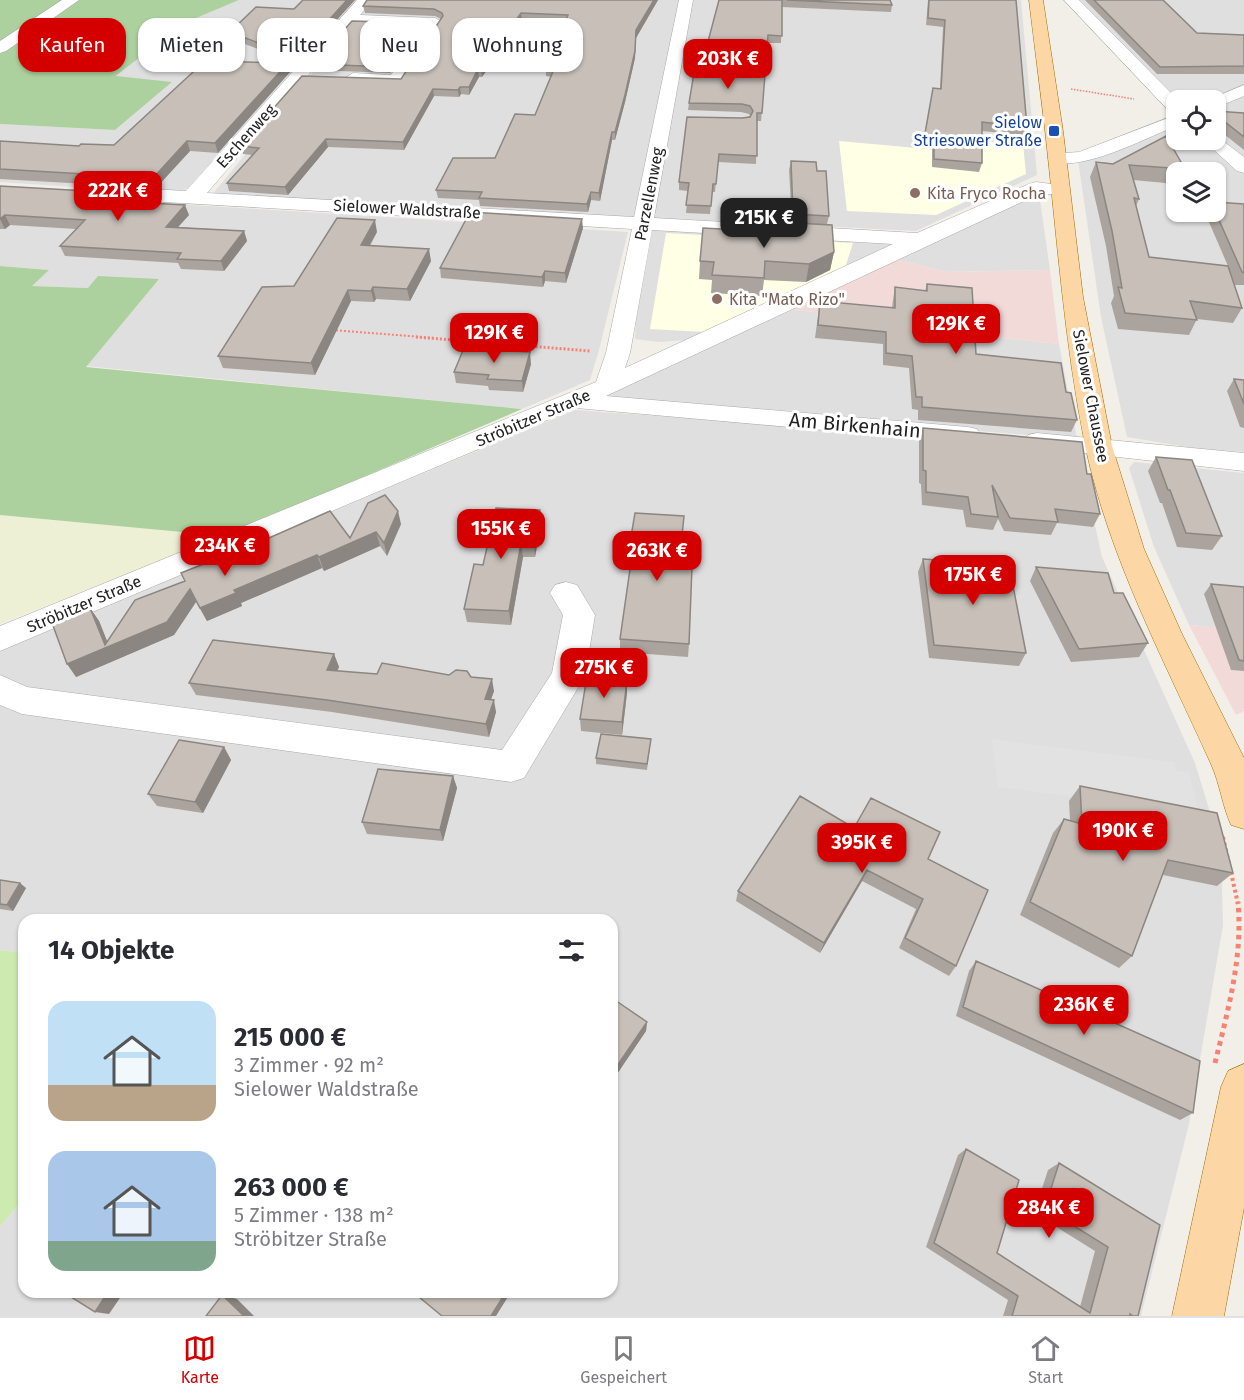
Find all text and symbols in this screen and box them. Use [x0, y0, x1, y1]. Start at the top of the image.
chip: Kaufen [18, 18, 126, 72]
chip: Mieten [138, 18, 245, 72]
chip: Filter [257, 18, 348, 72]
chip: Neu [360, 18, 440, 72]
chip: Wohnung [452, 18, 583, 72]
pin: 203K € [679, 39, 777, 90]
text: 203K € [697, 46, 759, 70]
map controls [1166, 90, 1226, 222]
button: locate [1166, 90, 1226, 150]
street label: Eschenweg [212, 100, 280, 172]
place label: Sielow Striesower Straße [914, 113, 1043, 150]
marker: Sielow Striesower Straße [1047, 124, 1061, 138]
street label: Parzellenweg [631, 145, 667, 242]
button: layers [1166, 162, 1226, 222]
pin: 222K € [69, 171, 167, 222]
text: 222K € [88, 178, 148, 202]
place label: Kita Fryco Rocha [927, 184, 1046, 203]
marker: Kita Fryco Rocha [908, 186, 922, 200]
street label: Sielower Waldstraße [333, 196, 481, 222]
pin: 215K € [715, 198, 813, 249]
text: 215K € [734, 205, 794, 229]
place label: Kita "Mato Rizo" [729, 290, 845, 309]
marker: Kita "Mato Rizo" [710, 292, 724, 306]
pin: 129K € [907, 304, 1005, 355]
text: 129K € [926, 311, 986, 335]
pin: 129K € [445, 313, 543, 364]
text: 129K € [464, 320, 524, 344]
street label: Sielower Chaussee [1069, 328, 1113, 464]
street label: Ströbitzer Straße [473, 385, 593, 451]
street label: Am Birkenhain [788, 407, 922, 443]
pin: 155K € [452, 509, 550, 560]
text: 155K € [471, 516, 531, 540]
pin: 234K € [176, 526, 274, 577]
pin: 263K € [608, 531, 706, 582]
text: 234K € [194, 533, 256, 557]
text: 263K € [626, 538, 688, 562]
pin: 175K € [924, 555, 1022, 606]
text: 175K € [944, 562, 1002, 586]
street label: Ströbitzer Straße [24, 571, 144, 637]
pin: 275K € [555, 648, 653, 699]
text: 275K € [574, 655, 634, 679]
pin: 190K € [1074, 811, 1172, 862]
text: 190K € [1092, 818, 1154, 842]
pin: 395K € [813, 823, 911, 874]
text: 395K € [831, 830, 893, 854]
icon: filters [555, 934, 588, 967]
text: 14 Objekte [48, 935, 174, 966]
pin: 236K € [1035, 985, 1133, 1036]
text: 236K € [1053, 992, 1115, 1016]
text: 215 000 € [234, 1022, 346, 1053]
icon: home [96, 1025, 168, 1097]
text: 3 Zimmer · 92 m² [234, 1053, 384, 1077]
text: Sielower Waldstraße [234, 1077, 419, 1101]
text: 263 000 € [234, 1172, 349, 1203]
icon: home [96, 1175, 168, 1247]
pin: 284K € [1000, 1188, 1098, 1239]
text: 284K € [1018, 1195, 1080, 1219]
text: 5 Zimmer · 138 m² [234, 1203, 394, 1227]
text: Ströbitzer Straße [234, 1227, 387, 1251]
tab: Karte [181, 1332, 219, 1387]
tab: Gespeichert [580, 1332, 667, 1387]
tab: Start [1028, 1332, 1063, 1387]

